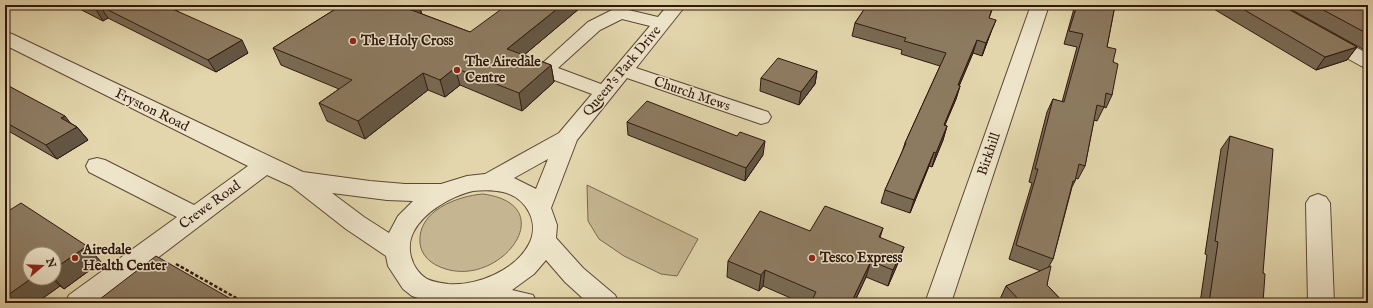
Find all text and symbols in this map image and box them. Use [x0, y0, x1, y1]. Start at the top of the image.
street label: Queen's Park Drive [579, 21, 666, 120]
place label: The Holy Cross [360, 32, 454, 50]
marker: The Holy Cross [348, 36, 358, 46]
place label: The Airedale Centre [464, 53, 541, 87]
marker: The Airedale Centre [452, 65, 462, 75]
street label: Church Mews [651, 72, 733, 116]
street label: Fryston Road [112, 84, 192, 136]
street label: Birkhill [973, 130, 1005, 178]
street label: Crewe Road [176, 176, 245, 233]
place label: Airedale Health Center [82, 241, 168, 275]
north arrow [22, 246, 62, 286]
place label: Tesco Express [819, 249, 902, 267]
marker: Airedale Health Center [70, 253, 80, 263]
marker: Tesco Express [807, 253, 817, 263]
text: N [42, 255, 59, 270]

